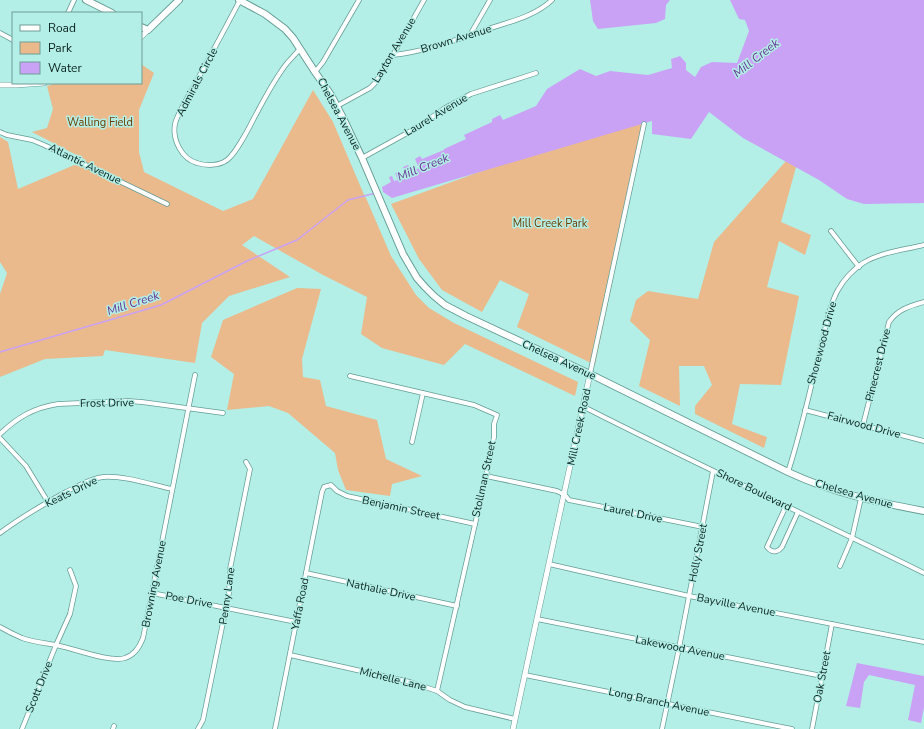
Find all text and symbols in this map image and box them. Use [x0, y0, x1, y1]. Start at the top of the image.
legend [12, 12, 142, 84]
street label: Layton Avenue [369, 14, 420, 86]
text: Road [48, 20, 76, 36]
street label: Brown Avenue [419, 21, 493, 57]
water label: Mill Creek [730, 34, 783, 81]
text: Park [48, 40, 73, 56]
street label: Admirals Circle [173, 45, 221, 119]
text: Water [48, 60, 82, 76]
street label: Chelsea Avenue [314, 75, 364, 153]
street label: Laurel Avenue [402, 90, 471, 140]
park label: Walling Field [67, 115, 133, 130]
street label: Atlantic Avenue [46, 140, 124, 188]
water label: Mill Creek [395, 149, 452, 185]
park label: Mill Creek Park [513, 216, 588, 231]
water label: Mill Creek [105, 287, 162, 319]
street label: Shorewood Drive [804, 300, 840, 386]
street label: Pinecrest Drive [862, 327, 894, 403]
street label: Chelsea Avenue [520, 336, 599, 384]
street label: Mill Creek Road [564, 387, 594, 467]
street label: Frost Drive [80, 395, 134, 411]
street label: Fairwood Drive [826, 408, 902, 442]
street label: Stollman Street [469, 439, 499, 518]
street label: Shore Boulevard [714, 465, 794, 515]
street label: Keats Drive [42, 473, 100, 511]
street label: Chelsea Avenue [814, 476, 895, 512]
street label: Benjamin Street [361, 492, 441, 524]
street label: Laurel Drive [602, 499, 664, 527]
street label: Holly Street [685, 522, 711, 584]
street label: Browning Avenue [138, 539, 170, 629]
street label: Penny Lane [216, 566, 238, 625]
street label: Nathalie Drive [345, 575, 417, 605]
street label: Yaffa Road [287, 577, 312, 632]
street label: Poe Drive [164, 588, 214, 612]
street label: Bayville Avenue [695, 590, 777, 620]
street label: Lakewood Avenue [634, 632, 726, 664]
street label: Oak Street [810, 650, 834, 704]
street label: Scott Drive [22, 659, 56, 715]
street label: Michelle Lane [358, 663, 428, 695]
street label: Long Branch Avenue [607, 684, 711, 720]

